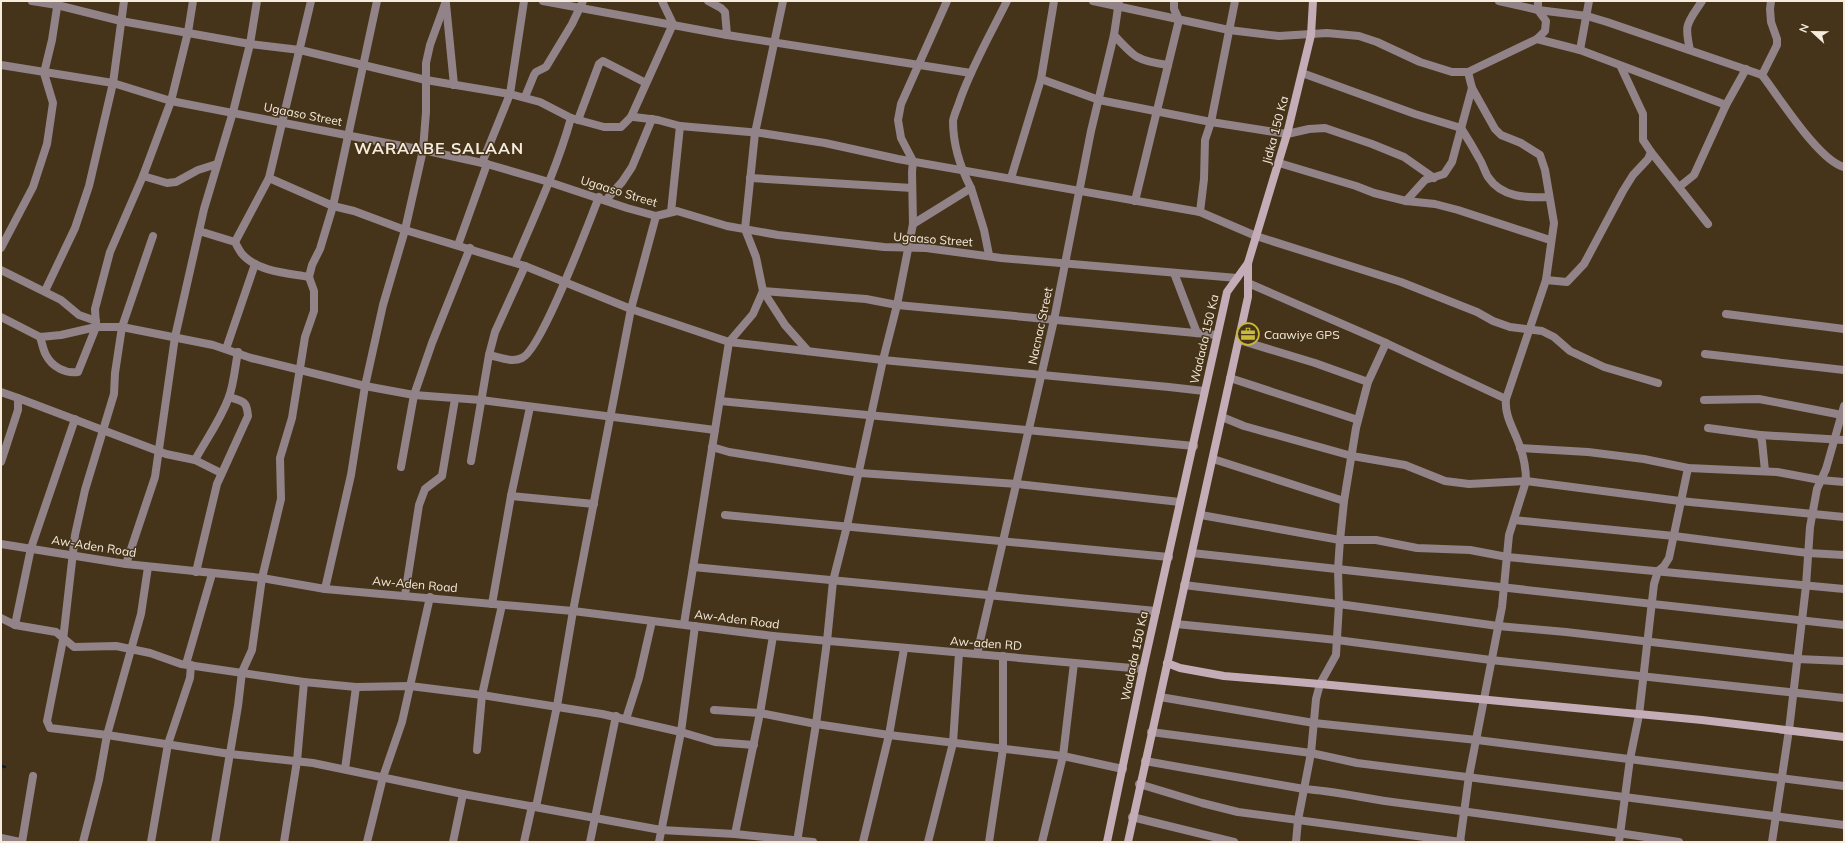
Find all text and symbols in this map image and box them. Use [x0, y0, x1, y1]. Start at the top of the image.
north arrow [1793, 12, 1833, 52]
text: N [1796, 22, 1812, 35]
street label: Jidka 150 Ka [1259, 94, 1291, 166]
street label: Ugaaso Street [263, 99, 343, 129]
district label: WARAABE SALAAN [354, 138, 524, 158]
street label: Ugaaso Street [579, 172, 659, 210]
street label: Ugaaso Street [893, 229, 973, 249]
street label: Nacnac Street [1024, 286, 1056, 366]
street label: Wadada 150 Ka [1186, 293, 1222, 385]
office icon: Caawiye GPS [1235, 321, 1261, 347]
place label: Caawiye GPS [1264, 327, 1340, 342]
street label: Aw-Aden Road [51, 532, 137, 560]
street label: Aw-Aden Road [372, 573, 458, 595]
street label: Aw-Aden Road [694, 606, 780, 632]
street label: Wadada 150 Ka [1117, 610, 1151, 702]
street label: Aw-aden RD [949, 633, 1023, 653]

